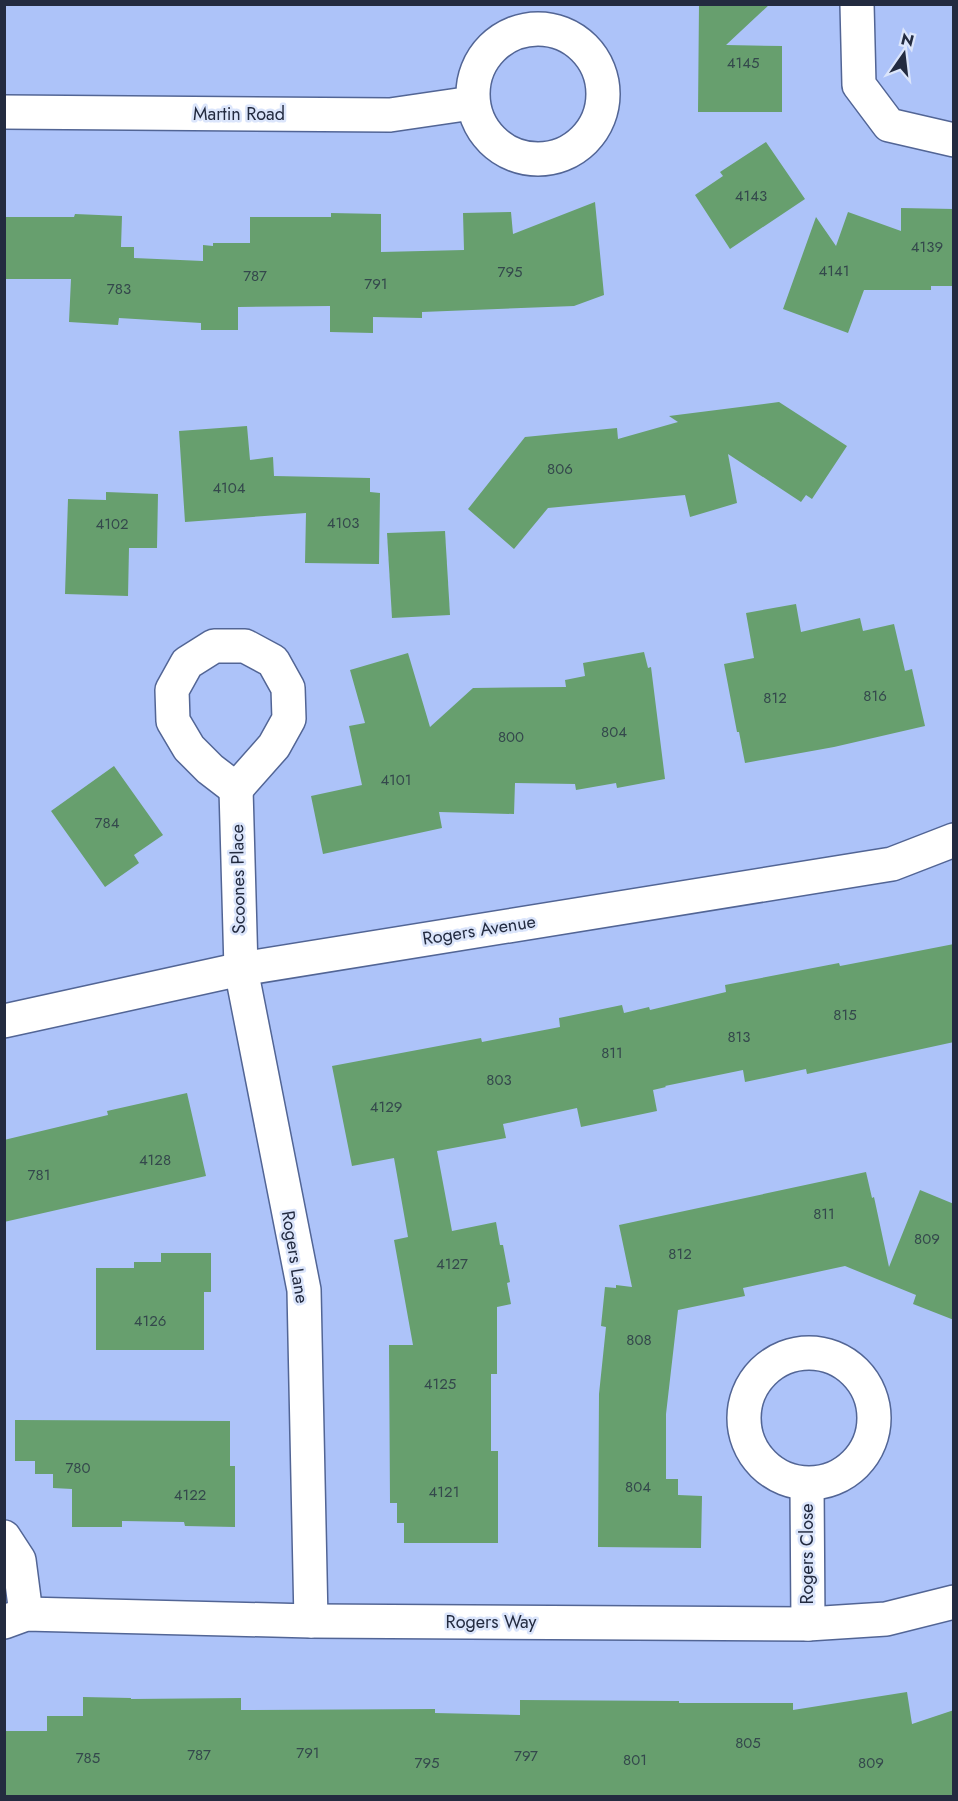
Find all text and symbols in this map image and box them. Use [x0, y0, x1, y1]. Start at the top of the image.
north arrow [874, 24, 934, 84]
text: N [899, 27, 916, 53]
house number: 4145 [727, 52, 759, 74]
street label: Martin Road [193, 101, 285, 127]
house number: 4143 [735, 185, 767, 207]
house number: 4139 [911, 236, 943, 258]
house number: 4141 [819, 260, 850, 282]
house number: 795 [498, 261, 522, 283]
house number: 787 [243, 265, 267, 287]
house number: 791 [364, 273, 388, 295]
house number: 783 [107, 278, 131, 300]
house number: 806 [547, 458, 573, 480]
house number: 4104 [212, 477, 246, 499]
house number: 4103 [327, 512, 359, 534]
house number: 4102 [95, 513, 129, 535]
house number: 816 [863, 685, 887, 707]
house number: 812 [763, 687, 787, 709]
house number: 804 [601, 721, 627, 743]
house number: 800 [498, 726, 524, 748]
house number: 4101 [380, 769, 412, 791]
house number: 784 [95, 812, 120, 834]
street label: Scoones Place [224, 824, 252, 934]
street label: Rogers Avenue [420, 908, 538, 952]
house number: 815 [833, 1004, 857, 1026]
house number: 813 [727, 1026, 751, 1048]
house number: 811 [601, 1042, 623, 1064]
house number: 803 [486, 1069, 512, 1091]
house number: 4129 [370, 1096, 402, 1118]
house number: 4128 [139, 1149, 171, 1171]
house number: 781 [28, 1164, 50, 1186]
house number: 811 [813, 1203, 835, 1225]
street label: Rogers Lane [275, 1209, 315, 1305]
house number: 809 [914, 1228, 940, 1250]
house number: 812 [668, 1243, 692, 1265]
house number: 4127 [436, 1253, 468, 1275]
house number: 4126 [134, 1310, 166, 1332]
house number: 808 [626, 1329, 652, 1351]
house number: 4125 [424, 1373, 456, 1395]
house number: 780 [65, 1457, 91, 1479]
house number: 804 [625, 1476, 651, 1498]
house number: 4121 [429, 1481, 459, 1503]
house number: 4122 [174, 1484, 206, 1506]
street label: Rogers Close [794, 1503, 820, 1605]
street label: Rogers Way [446, 1609, 536, 1635]
house number: 805 [735, 1732, 761, 1754]
house number: 791 [296, 1742, 320, 1764]
house number: 787 [187, 1744, 211, 1766]
house number: 797 [514, 1745, 538, 1767]
house number: 785 [76, 1747, 100, 1769]
house number: 801 [623, 1749, 647, 1771]
house number: 795 [415, 1752, 439, 1774]
house number: 809 [858, 1752, 884, 1774]

